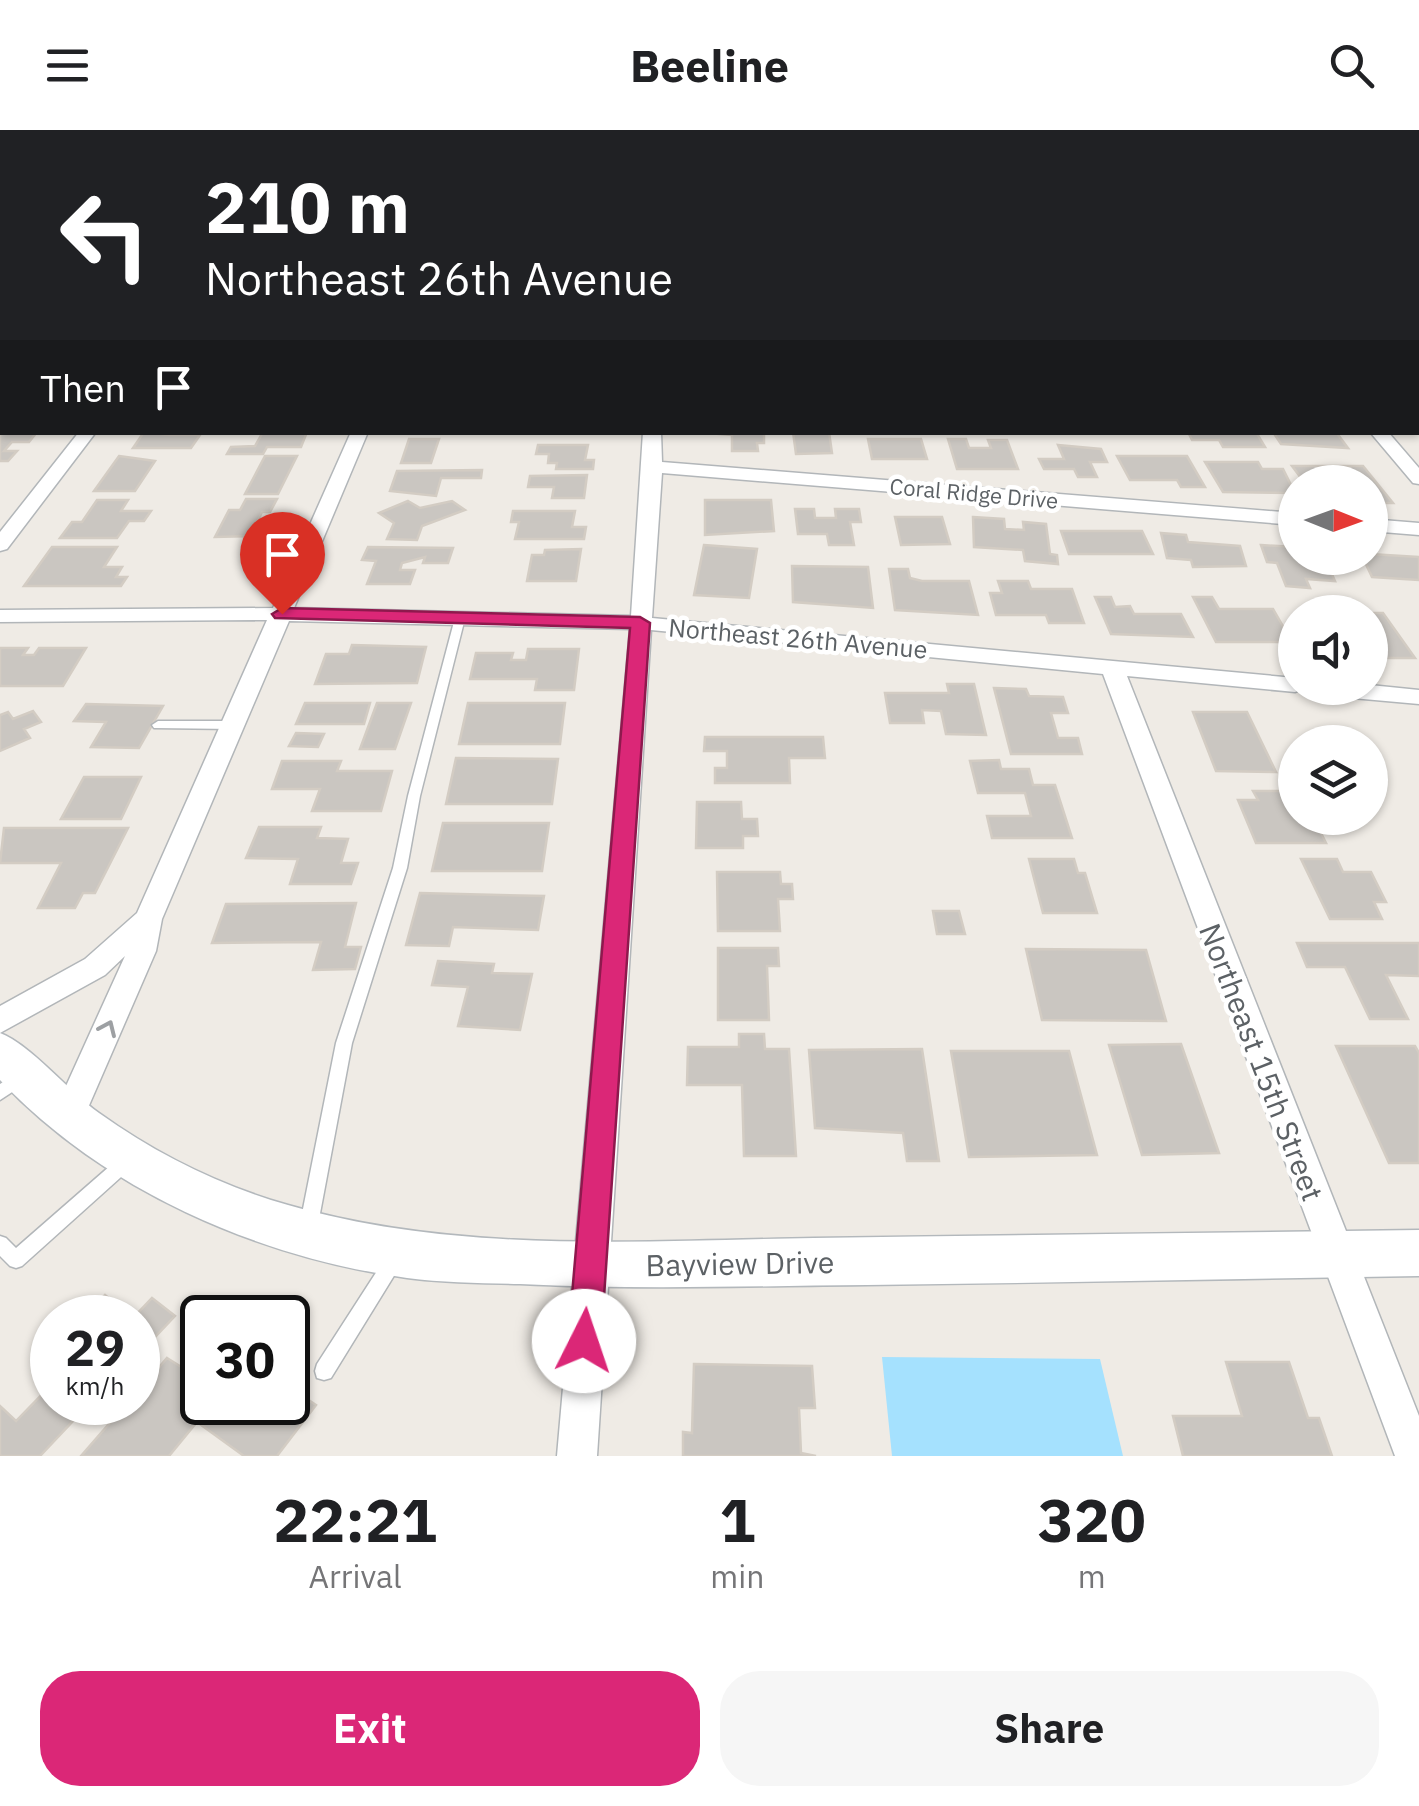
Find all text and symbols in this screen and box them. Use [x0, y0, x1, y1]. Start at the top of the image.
text: Beeline [630, 36, 789, 94]
icon: menu [40, 38, 95, 93]
icon: search [1324, 38, 1379, 93]
text: 210 m [205, 161, 410, 252]
icon: left [40, 170, 170, 300]
text: Northeast 26th Avenue [205, 249, 673, 307]
icon: arrive [146, 360, 201, 415]
text: Then [40, 363, 126, 412]
north arrow [1278, 465, 1388, 575]
map controls [1278, 465, 1388, 835]
street label: Coral Ridge Drive [889, 471, 1059, 515]
pin [240, 512, 325, 615]
icon: arrive [255, 527, 310, 582]
button: sound [1278, 595, 1388, 705]
street label: Northeast 26th Avenue [667, 610, 929, 666]
button: layers [1278, 725, 1388, 835]
street label: Northeast 15th Street [1191, 918, 1333, 1206]
one-way arrow [95, 1020, 115, 1038]
street label: Bayview Drive [645, 1242, 835, 1284]
position arrow [532, 1289, 636, 1393]
speed limit sign: 30 [180, 1295, 310, 1425]
text: 29 [65, 1315, 125, 1380]
text: km/h [66, 1369, 124, 1402]
text: 22:21 [273, 1480, 437, 1559]
text: 1 [719, 1480, 755, 1559]
text: 320 [1038, 1480, 1146, 1559]
text: Arrival [309, 1555, 402, 1597]
text: min [710, 1555, 764, 1597]
text: m [1078, 1555, 1106, 1597]
button: Exit [40, 1671, 700, 1786]
button: Share [720, 1671, 1379, 1786]

